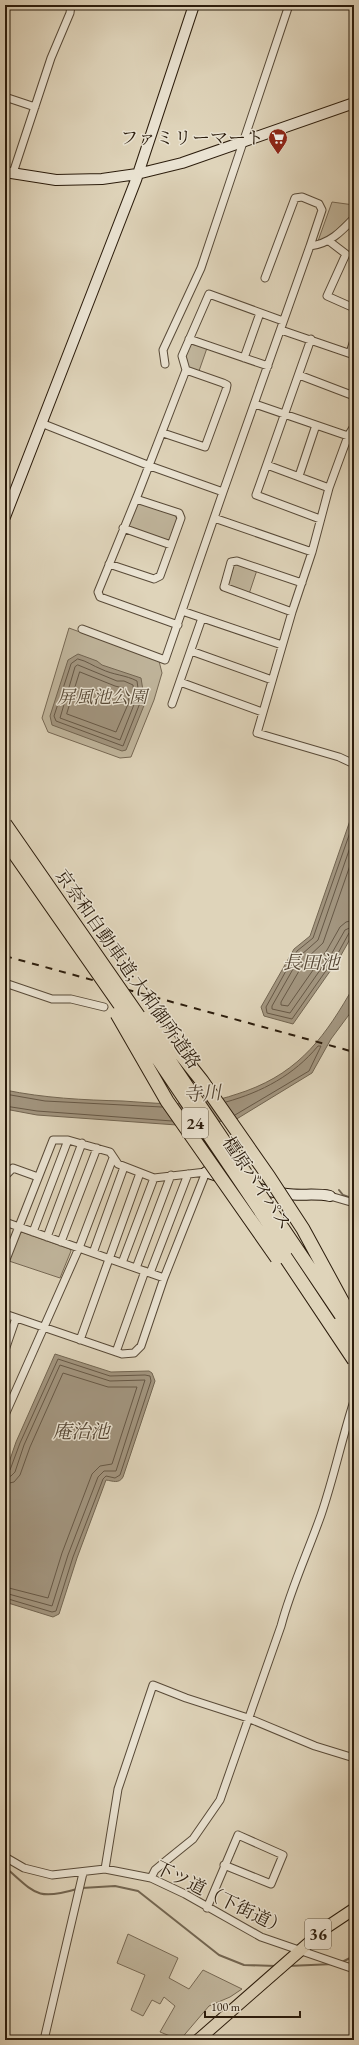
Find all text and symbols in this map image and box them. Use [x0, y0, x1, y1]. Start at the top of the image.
place label: ファミリーマート [120, 126, 264, 149]
supermarket icon: ファミリーマート [267, 127, 289, 155]
park label: 屏風池公園 [57, 685, 150, 708]
street label: 京奈和自動車道;大和御所道路 [51, 865, 206, 1073]
water label: 長田池 [282, 950, 341, 975]
water label: 寺川 [182, 1080, 224, 1107]
road number: 24 [182, 1108, 208, 1138]
street label: 橿原バイパス [218, 1132, 297, 1234]
water label: 庵治池 [52, 1419, 111, 1444]
street label: 下ツ道（下街道） [151, 1856, 291, 1939]
road number: 36 [305, 1919, 331, 1949]
scale bar [205, 1993, 300, 2019]
text: 100 m [211, 1999, 241, 2015]

